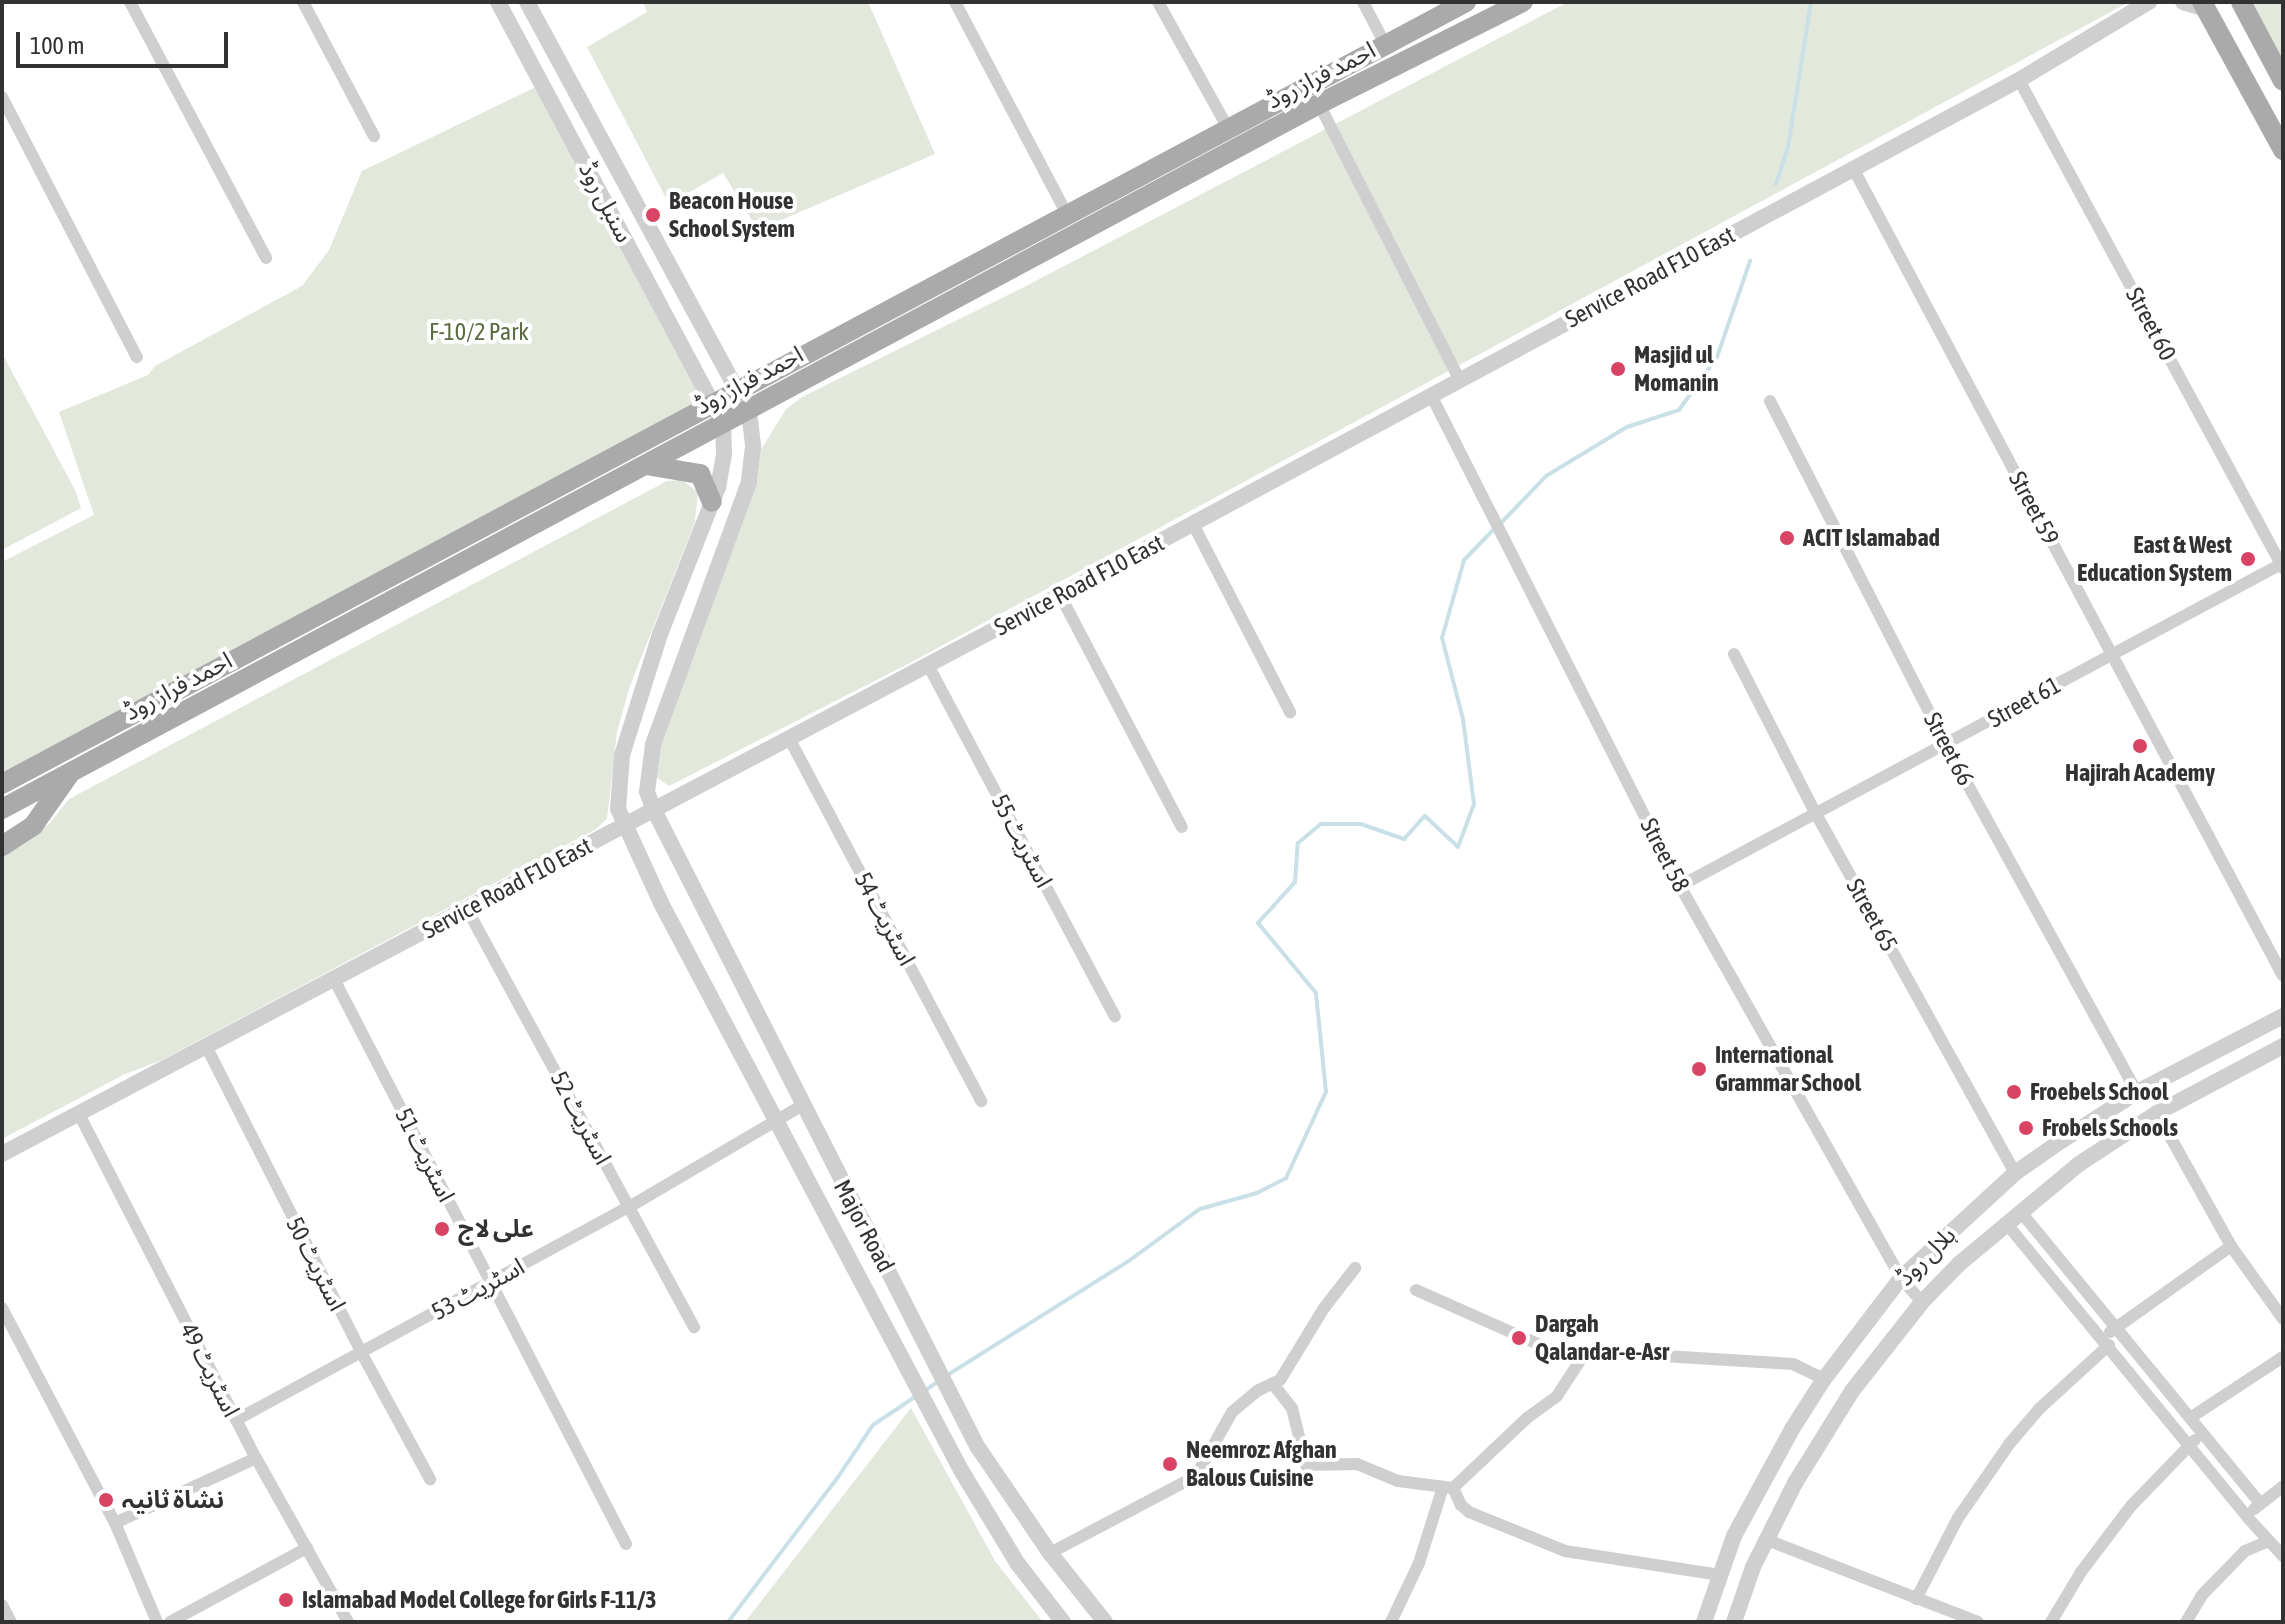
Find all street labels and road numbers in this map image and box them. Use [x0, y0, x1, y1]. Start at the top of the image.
street label: احمد فراز روڈ [1262, 35, 1380, 115]
street label: سنبل روڈ [573, 157, 639, 247]
street label: Service Road F10 East [1560, 220, 1740, 334]
street label: Street 60 [2120, 283, 2182, 365]
street label: احمد فراز روڈ [690, 340, 808, 420]
street label: Street 59 [2003, 467, 2065, 549]
street label: Service Road F10 East [989, 528, 1169, 642]
street label: احمد فراز روڈ [119, 646, 237, 726]
street label: Street 61 [1983, 670, 2065, 734]
street label: Street 66 [1918, 708, 1980, 790]
street label: اسٹریٹ 55 [985, 789, 1059, 893]
street label: Street 58 [1634, 813, 1696, 897]
street label: Service Road F10 East [417, 831, 597, 945]
street label: اسٹریٹ 54 [848, 867, 922, 971]
street label: Street 65 [1840, 874, 1904, 956]
street label: اسٹریٹ 52 [544, 1066, 618, 1170]
street label: اسٹریٹ 51 [389, 1103, 461, 1207]
street label: Major Road [828, 1175, 900, 1277]
street label: اسٹریٹ 50 [280, 1212, 352, 1316]
street label: ہلال روڈ [1890, 1220, 1962, 1292]
street label: اسٹریٹ 53 [427, 1252, 529, 1326]
street label: اسٹریٹ 49 [174, 1318, 246, 1422]

